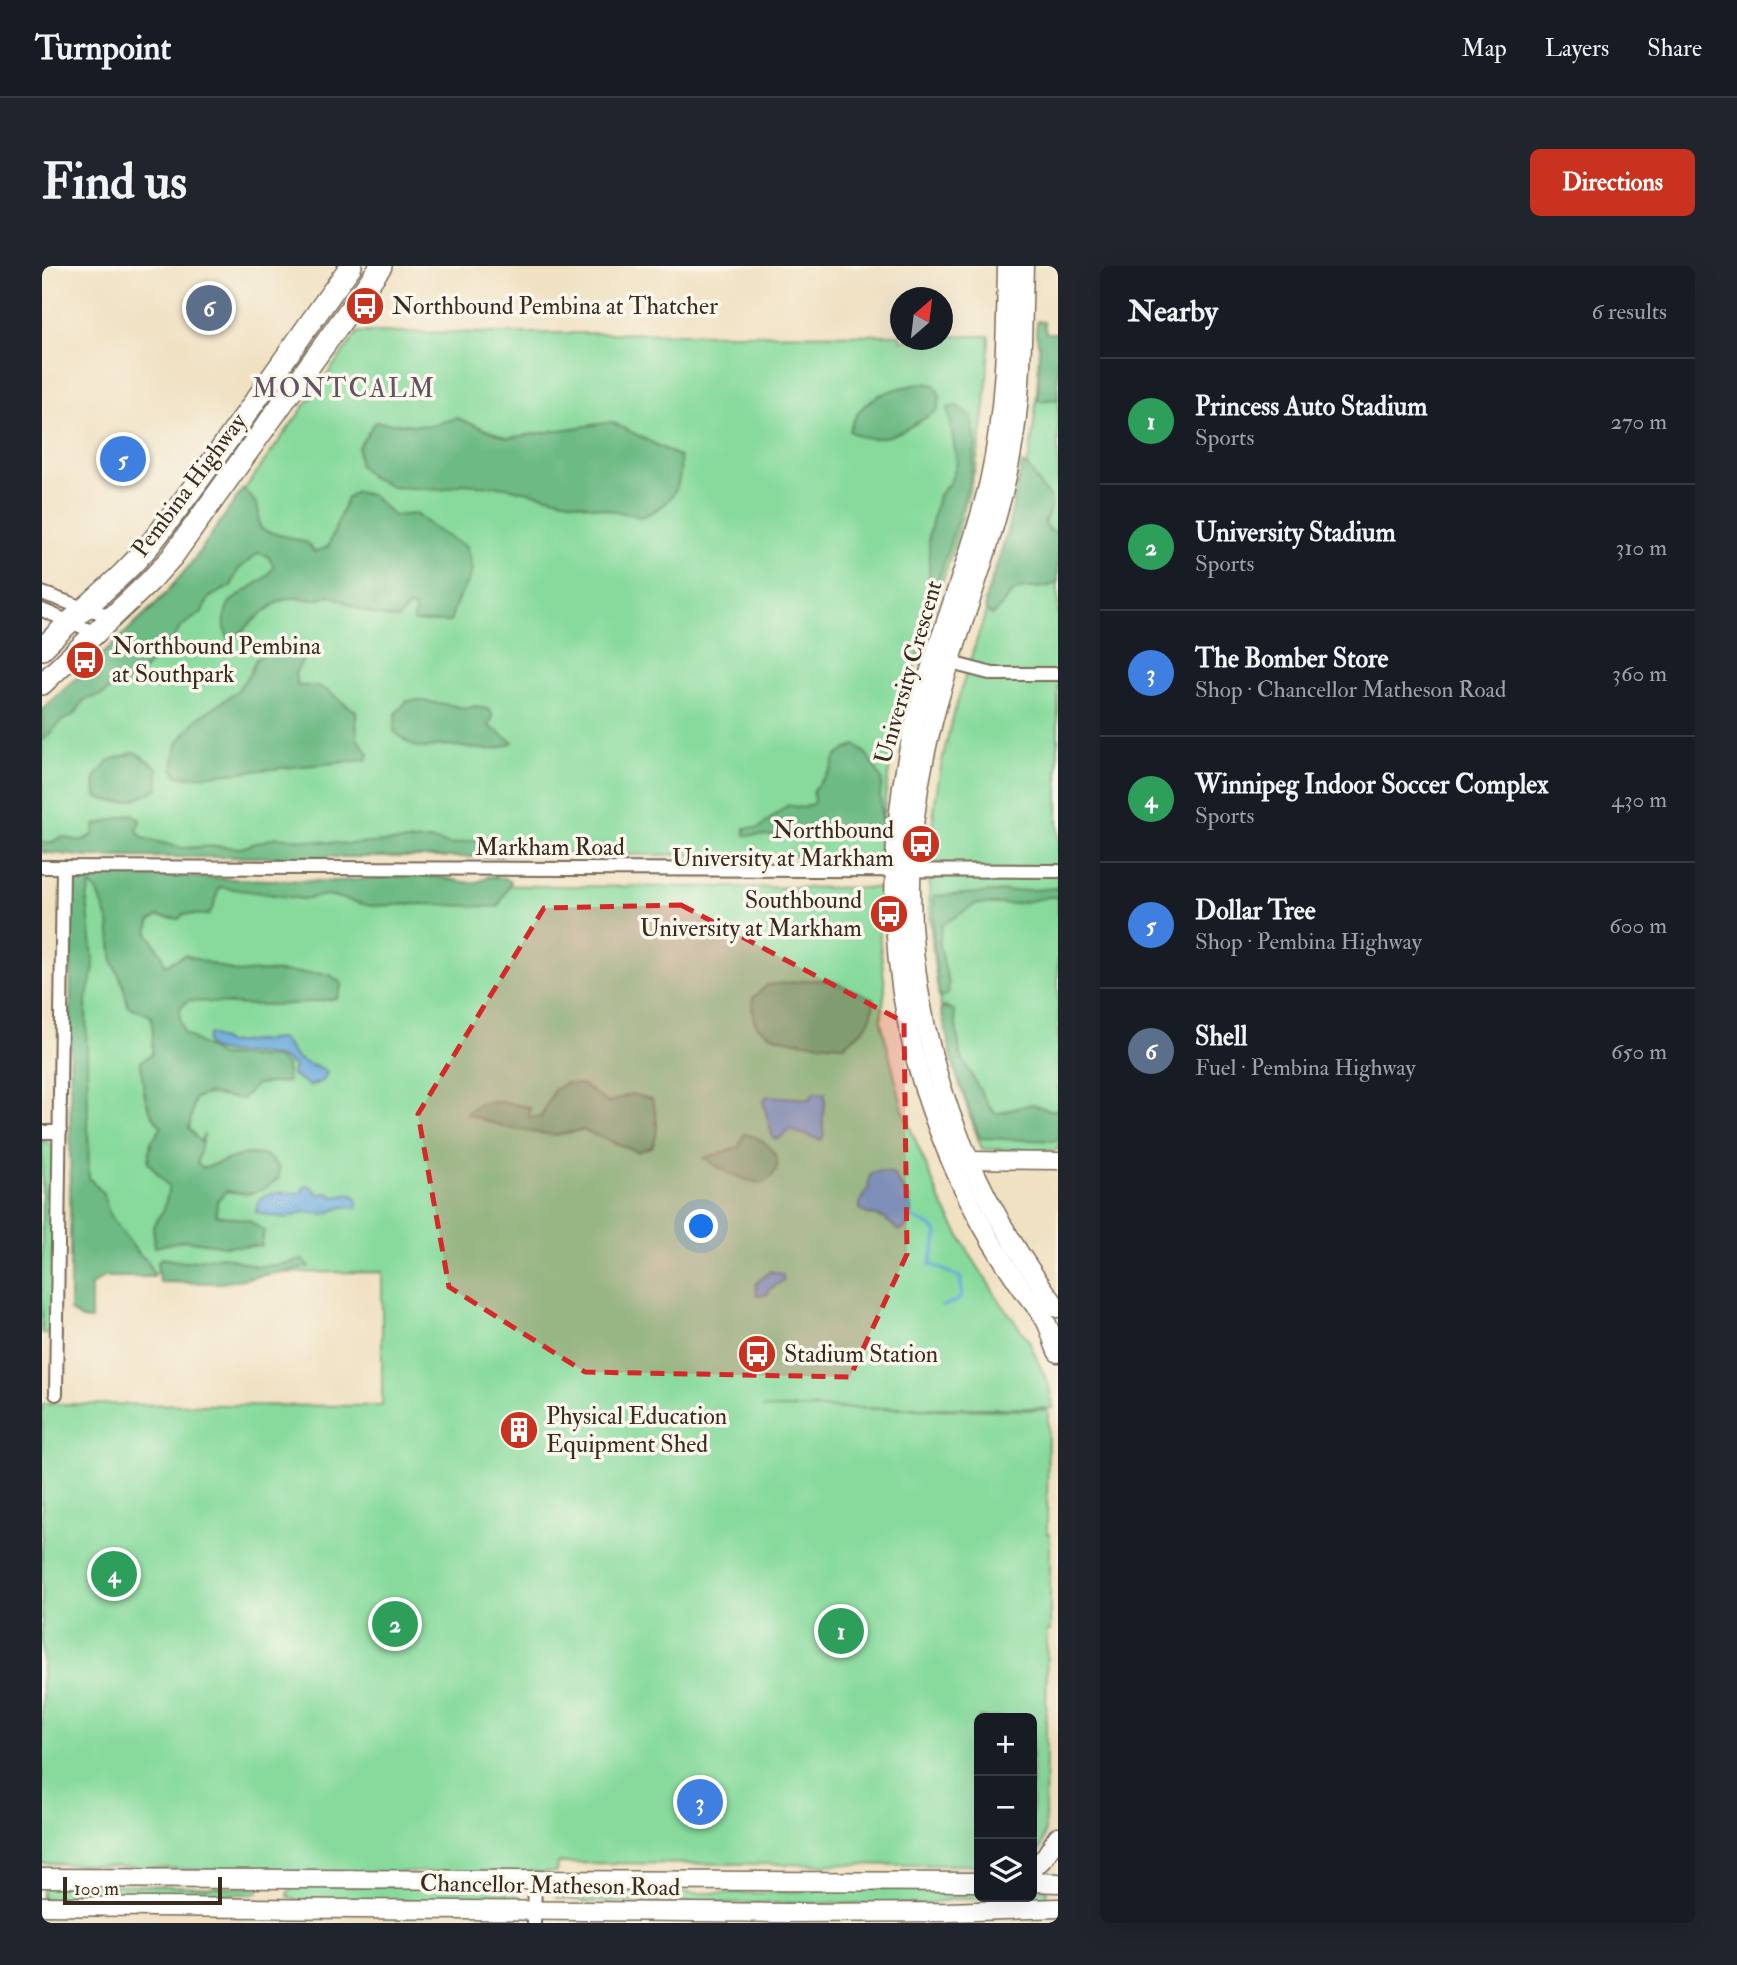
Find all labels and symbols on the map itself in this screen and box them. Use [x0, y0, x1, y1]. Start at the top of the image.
pin: 6 [186, 282, 232, 334]
bus stop icon: Northbound Pembina at Thatcher [344, 285, 386, 327]
north arrow [890, 287, 953, 350]
place label: Northbound Pembina at Thatcher [392, 291, 718, 322]
district label: MONTCALM [252, 373, 436, 405]
street label: Pembina Highway [125, 407, 254, 563]
pin: 5 [100, 433, 146, 485]
street label: University Crescent [867, 577, 950, 767]
place label: Northbound Pembina at Southpark [112, 631, 322, 690]
bus stop icon: Northbound Pembina at Southpark [64, 639, 106, 681]
place label: Northbound University at Markham [672, 815, 894, 874]
bus stop icon: Northbound University at Markham [900, 823, 942, 865]
street label: Markham Road [475, 832, 625, 863]
place label: Southbound University at Markham [640, 885, 862, 944]
bus stop icon: Southbound University at Markham [868, 893, 910, 935]
your location [684, 1209, 718, 1243]
bus stop icon: Stadium Station [736, 1333, 778, 1375]
place label: Stadium Station [784, 1339, 938, 1370]
place label: Physical Education Equipment Shed [546, 1401, 727, 1460]
building icon: Physical Education Equipment Shed [498, 1409, 540, 1451]
pin: 4 [91, 1548, 137, 1600]
pin: 2 [372, 1598, 418, 1650]
pin: 1 [818, 1605, 864, 1657]
pin: 3 [677, 1776, 723, 1828]
street label: Chancellor Matheson Road [419, 1868, 681, 1903]
scale bar [63, 1874, 222, 1906]

